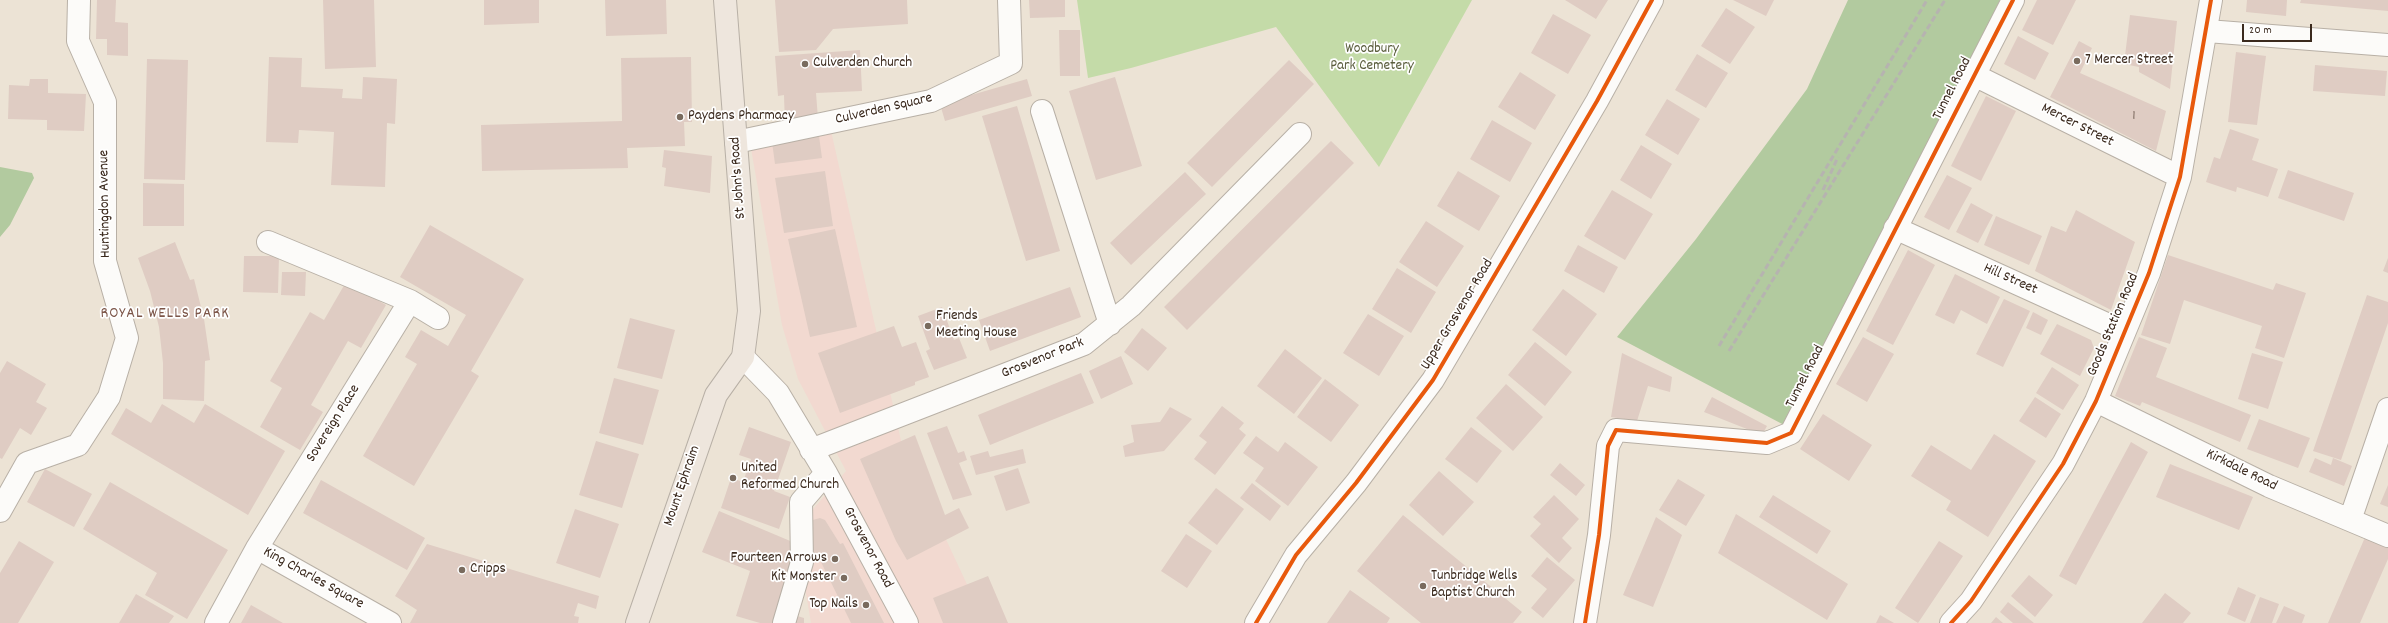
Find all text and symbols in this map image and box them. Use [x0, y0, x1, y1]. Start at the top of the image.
scale bar [2244, 16, 2314, 42]
text: 20 m [2249, 22, 2272, 39]
park label: Woodbury Park Cemetery [1330, 41, 1414, 76]
place label: 7 Mercer Street [2085, 52, 2173, 70]
place label: Culverden Church [813, 55, 912, 73]
street label: Tunnel Road [1930, 55, 1976, 123]
marker: 7 Mercer Street [2072, 56, 2082, 66]
marker: Culverden Church [800, 59, 810, 69]
street label: Culverden Square [834, 90, 934, 130]
street label: Mercer Street [2038, 100, 2116, 152]
place label: Paydens Pharmacy [688, 108, 794, 126]
house number: 1 [2133, 109, 2135, 125]
marker: Paydens Pharmacy [675, 112, 685, 122]
street label: St John's Road [727, 136, 751, 220]
street label: Huntingdon Avenue [96, 150, 116, 258]
street label: Upper Grosvenor Road [1418, 256, 1498, 374]
street label: Hill Street [1980, 260, 2040, 300]
street label: Goods Station Road [2084, 271, 2144, 379]
district label: ROYAL WELLS PARK [100, 305, 230, 325]
place label: Friends Meeting House [936, 308, 1017, 343]
marker: Friends Meeting House [923, 321, 933, 331]
street label: Grosvenor Park [999, 334, 1087, 384]
street label: Tunnel Road [1783, 343, 1829, 411]
street label: Sovereign Place [303, 382, 365, 466]
street label: Mount Ephraim [661, 443, 705, 529]
street label: Kirkdale Road [2202, 446, 2280, 496]
place label: United Reformed Church [741, 460, 839, 495]
marker: United Reformed Church [728, 473, 738, 483]
street label: Grosvenor Road [838, 504, 896, 592]
street label: King Charles Square [259, 544, 367, 614]
place label: Fourteen Arrows [731, 550, 827, 568]
marker: Fourteen Arrows [830, 554, 840, 564]
place label: Cripps [470, 561, 506, 579]
marker: Cripps [457, 565, 467, 575]
place label: Tunbridge Wells Baptist Church [1431, 568, 1518, 603]
place label: Kit Monster [771, 569, 836, 587]
marker: Kit Monster [839, 573, 849, 583]
marker: Tunbridge Wells Baptist Church [1418, 581, 1428, 591]
place label: Top Nails [809, 596, 858, 614]
marker: Top Nails [861, 600, 871, 610]

